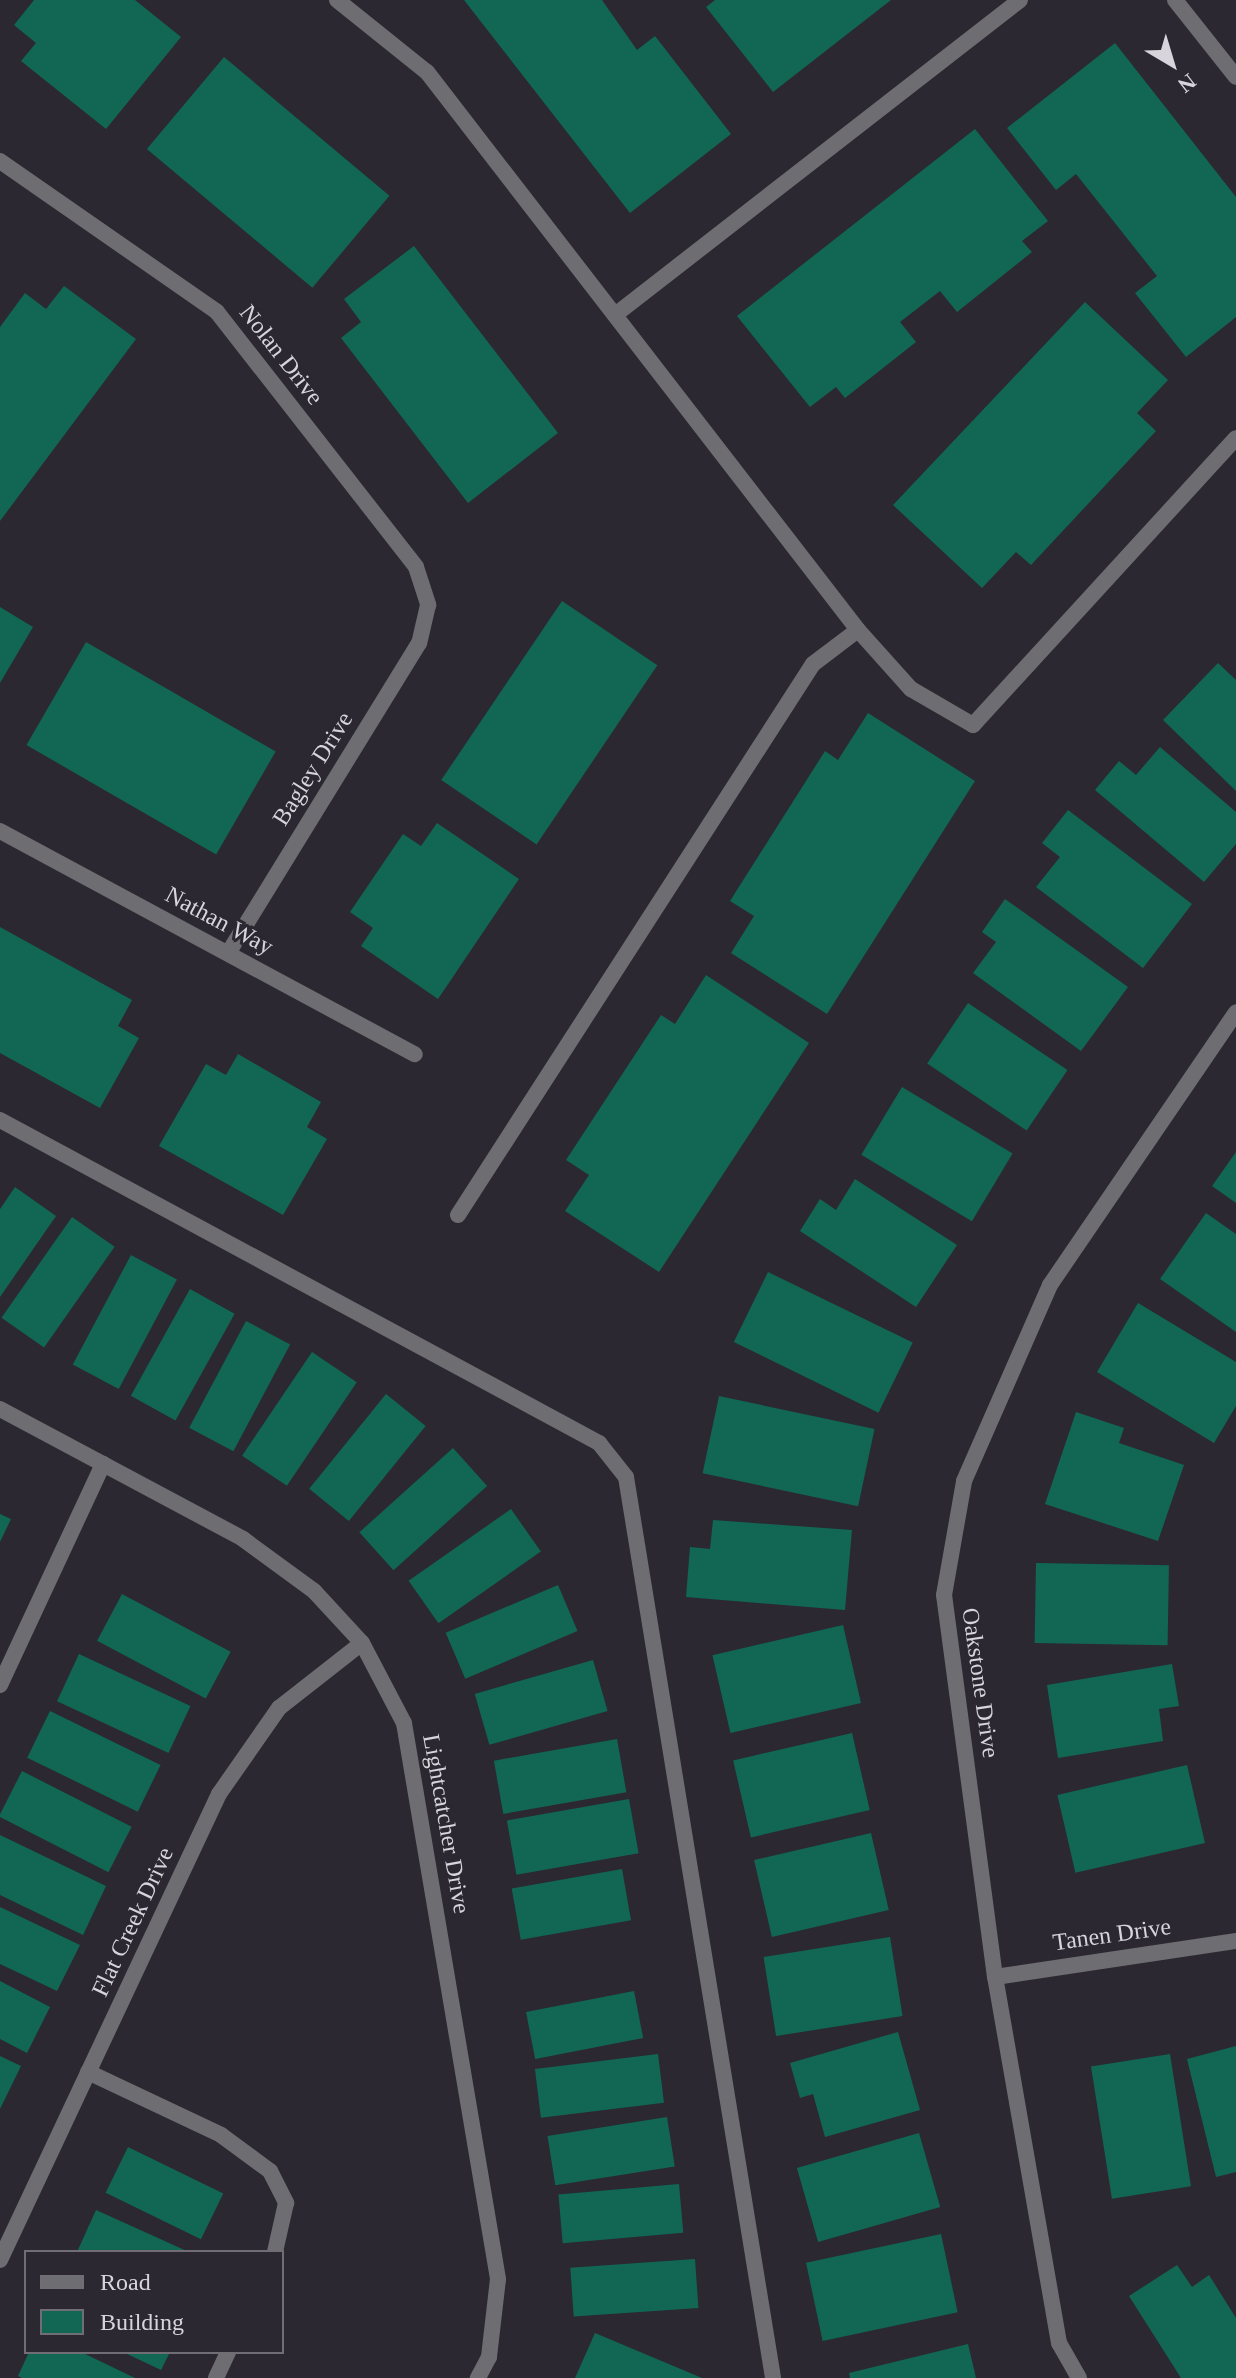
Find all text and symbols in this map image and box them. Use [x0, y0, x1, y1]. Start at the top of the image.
north arrow [1132, 24, 1212, 104]
text: N [1173, 69, 1201, 98]
street label: Nolan Drive [233, 299, 329, 411]
street label: Bagley Drive [267, 707, 359, 831]
street label: Nathan Way [160, 880, 278, 962]
street label: Oakstone Drive [955, 1606, 1005, 1760]
street label: Lightcatcher Drive [416, 1732, 476, 1916]
street label: Flat Creek Drive [86, 1843, 180, 2001]
street label: Tanen Drive [1051, 1912, 1173, 1958]
legend [24, 2250, 284, 2354]
text: Road [100, 2269, 151, 2295]
text: Building [100, 2309, 184, 2335]

